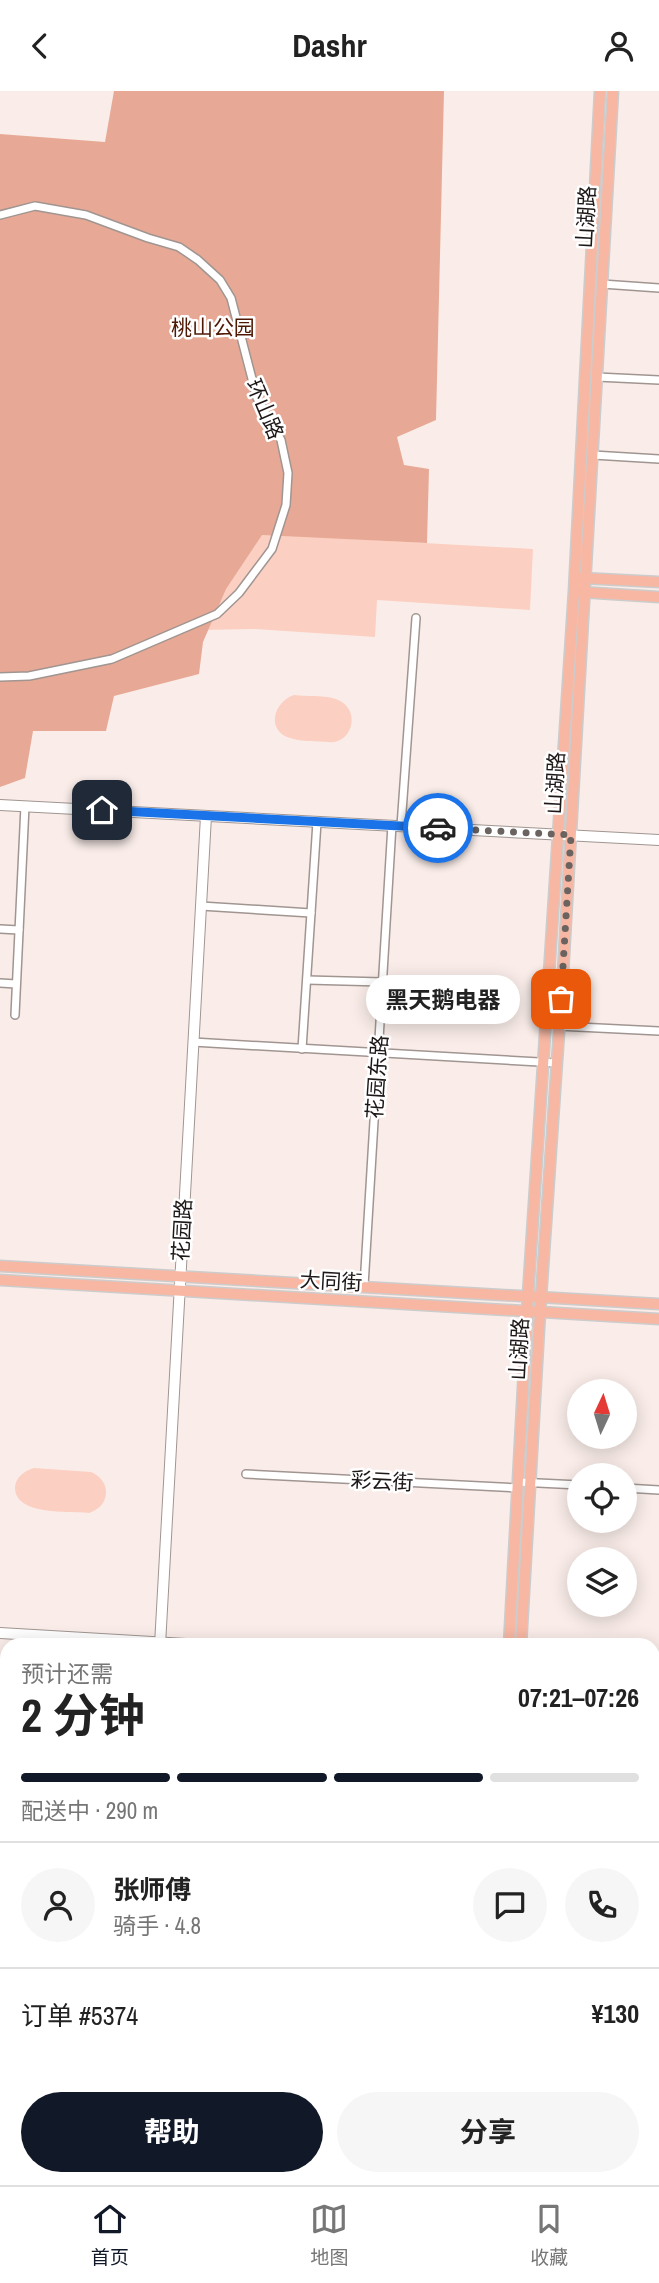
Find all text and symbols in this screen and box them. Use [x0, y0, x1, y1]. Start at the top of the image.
text: Dashr [292, 24, 367, 67]
icon: back [21, 27, 59, 65]
icon: person [600, 27, 638, 65]
street label: 山湖路 [570, 185, 602, 249]
park label: 桃山公园 [171, 313, 255, 342]
street label: 环山路 [239, 374, 291, 444]
street label: 山湖路 [539, 751, 571, 815]
pin [72, 780, 132, 840]
icon: home [83, 791, 121, 829]
courier [403, 793, 473, 863]
icon: car [419, 809, 457, 847]
pin [531, 969, 591, 1029]
callout: 黑天鹅电器 [365, 975, 519, 1023]
icon: bag [542, 980, 580, 1018]
text: 黑天鹅电器 [386, 984, 501, 1015]
street label: 花园东路 [360, 1034, 394, 1120]
street label: 花园路 [166, 1198, 198, 1262]
street label: 大同街 [299, 1265, 363, 1297]
street label: 山湖路 [503, 1317, 535, 1381]
north arrow [567, 1379, 637, 1449]
map controls [567, 1379, 637, 1617]
button: locate [567, 1463, 637, 1533]
street label: 彩云街 [350, 1465, 414, 1497]
button: layers [567, 1547, 637, 1617]
text: 预计还需 [21, 1658, 113, 1689]
text: 07:21–07:26 [518, 1680, 639, 1715]
text: 2 分钟 [21, 1684, 144, 1746]
text: 配送中 · 290 m [21, 1795, 158, 1826]
button: person [21, 1868, 95, 1942]
button: chat [473, 1868, 547, 1942]
button: phone [565, 1868, 639, 1942]
text: 张师傅 [113, 1872, 191, 1907]
text: 骑手 · 4.8 [113, 1910, 201, 1941]
text: ¥130 [592, 1996, 639, 2031]
text: 订单 #5374 [21, 1998, 138, 2033]
button: 帮助 [21, 2092, 323, 2172]
button: 分享 [337, 2092, 639, 2172]
tab: 首页 [91, 2200, 129, 2270]
tab: 地图 [310, 2200, 348, 2270]
tab: 收藏 [530, 2200, 568, 2270]

